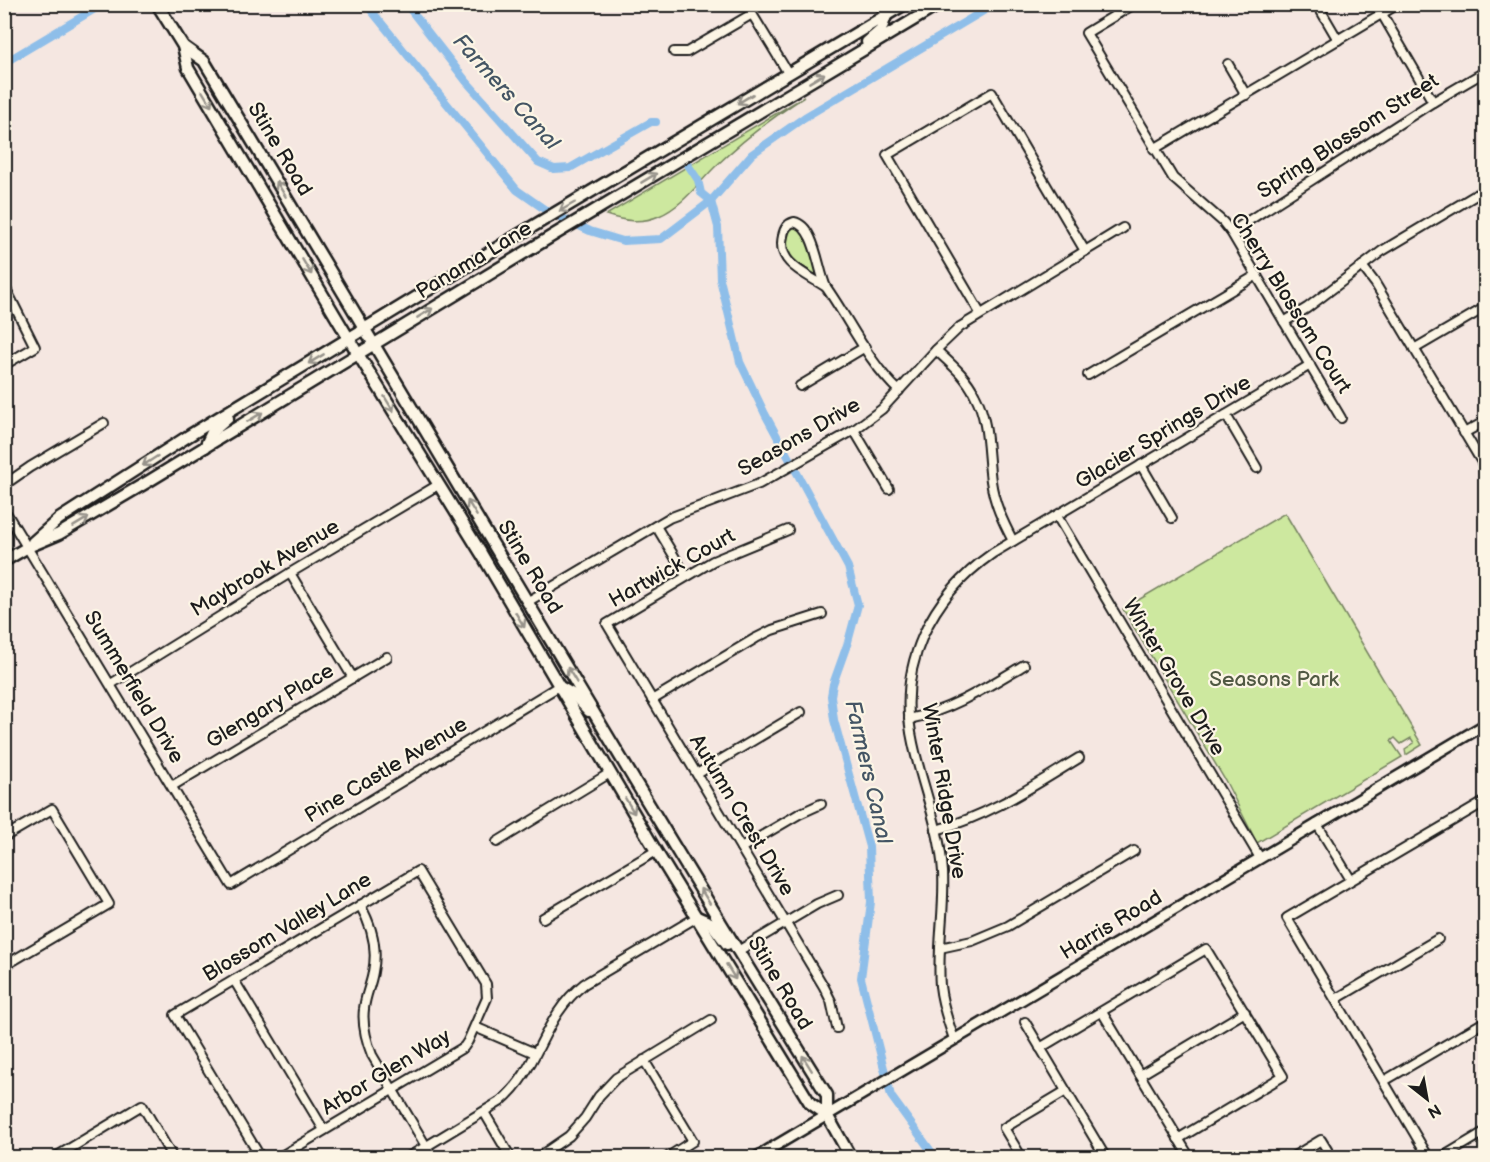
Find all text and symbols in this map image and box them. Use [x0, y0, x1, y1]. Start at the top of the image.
water label: Farmers Canal [447, 28, 566, 156]
street label: Spring Blossom Street [1253, 68, 1444, 204]
one-way arrow [808, 71, 825, 83]
one-way arrow [201, 90, 213, 107]
one-way arrow [737, 94, 754, 106]
street label: Stine Road [242, 98, 318, 200]
one-way arrow [640, 171, 657, 183]
one-way arrow [275, 181, 287, 198]
one-way arrow [559, 202, 576, 214]
street label: Cherry Blossom Court [1225, 208, 1357, 398]
street label: Panama Lane [412, 216, 536, 304]
one-way arrow [301, 258, 313, 275]
one-way arrow [416, 307, 433, 319]
one-way arrow [308, 353, 325, 365]
street label: Glacier Springs Drive [1071, 370, 1255, 494]
street label: Seasons Drive [734, 392, 864, 482]
one-way arrow [383, 395, 395, 412]
one-way arrow [246, 410, 263, 422]
one-way arrow [142, 455, 158, 467]
one-way arrow [465, 500, 477, 517]
street label: Maybrook Avenue [186, 514, 344, 622]
one-way arrow [72, 515, 89, 527]
street label: Stine Road [492, 516, 568, 618]
street label: Hartwick Court [605, 523, 740, 613]
street label: Winter Grove Drive [1117, 594, 1231, 760]
street label: Summerfield Drive [79, 606, 189, 768]
one-way arrow [514, 611, 526, 628]
street label: Glengary Place [202, 658, 338, 754]
one-way arrow [566, 667, 578, 684]
park label: Seasons Park [1209, 667, 1339, 692]
water label: Farmers Canal [838, 697, 898, 847]
street label: Winter Ridge Drive [916, 701, 972, 881]
street label: Pine Castle Avenue [300, 712, 472, 828]
street label: Autumn Crest Drive [684, 730, 800, 900]
one-way arrow [624, 797, 636, 814]
street label: Blossom Valley Lane [198, 867, 376, 987]
street label: Harris Road [1056, 885, 1166, 965]
one-way arrow [698, 888, 710, 905]
street label: Stine Road [742, 932, 818, 1034]
one-way arrow [725, 963, 737, 980]
street label: Arbor Glen Way [317, 1023, 456, 1120]
one-way arrow [800, 1054, 813, 1071]
north arrow [1397, 1069, 1457, 1129]
text: N [1424, 1099, 1444, 1122]

